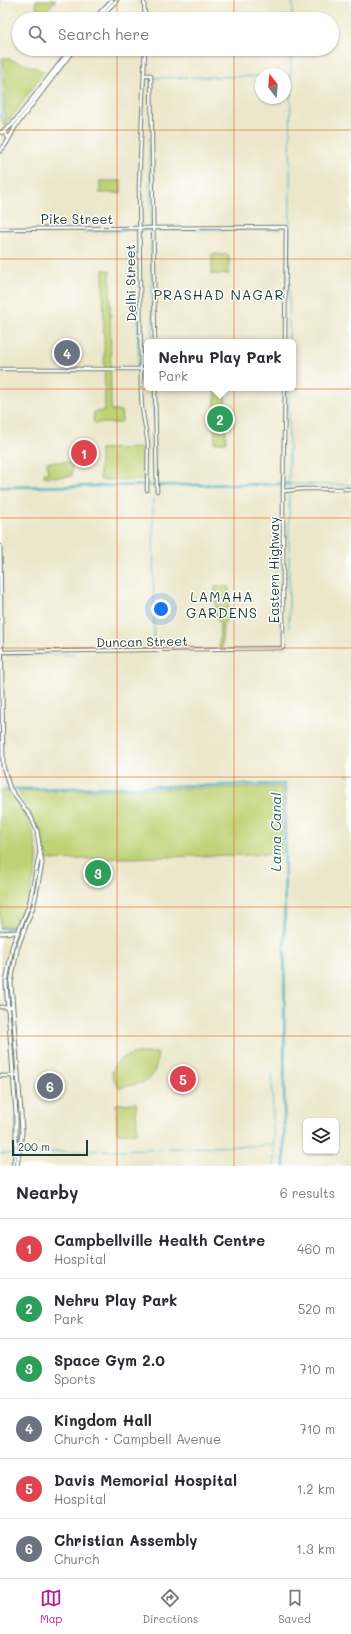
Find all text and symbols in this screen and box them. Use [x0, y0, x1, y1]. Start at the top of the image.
search box [12, 12, 339, 56]
icon: search [26, 23, 48, 45]
text: Search here [58, 24, 149, 44]
north arrow [255, 68, 291, 104]
street label: Pike Street [41, 210, 113, 227]
street label: Delhi Street [121, 244, 139, 322]
district label: PRASHAD NAGAR [154, 285, 284, 304]
pin: 4 [54, 338, 80, 368]
popup [144, 339, 296, 391]
text: Nehru Play Park [158, 347, 282, 367]
text: Park [158, 367, 188, 384]
pin: 2 [207, 404, 233, 434]
pin: 1 [71, 438, 97, 468]
street label: Eastern Highway [265, 516, 282, 623]
district label: LAMAHA GARDENS [186, 587, 258, 622]
your location [151, 599, 171, 619]
street label: Duncan Street [96, 632, 188, 650]
water label: Lama Canal [266, 792, 285, 872]
pin: 3 [85, 858, 111, 888]
pin: 5 [170, 1064, 196, 1094]
pin: 6 [37, 1071, 63, 1101]
map controls [303, 1118, 339, 1154]
button: layers [303, 1118, 339, 1154]
scale bar [12, 1138, 88, 1157]
text: 200 m [18, 1139, 50, 1154]
text: Nearby [16, 1181, 78, 1203]
text: 6 results [280, 1184, 335, 1201]
text: Campbellville Health Centre [54, 1230, 265, 1250]
text: 1 [26, 1240, 32, 1257]
text: 460 m [297, 1240, 335, 1257]
text: Hospital [54, 1250, 106, 1267]
text: Nehru Play Park [54, 1290, 177, 1310]
text: 2 [25, 1300, 33, 1317]
text: 520 m [298, 1300, 335, 1317]
text: Park [54, 1310, 83, 1327]
text: Space Gym 2.0 [54, 1350, 165, 1370]
text: 3 [25, 1360, 33, 1377]
text: 710 m [299, 1360, 335, 1377]
text: Sports [54, 1370, 96, 1387]
text: Kingdom Hall [54, 1410, 152, 1430]
text: 4 [25, 1420, 33, 1437]
text: 710 m [299, 1420, 335, 1437]
text: Church · Campbell Avenue [54, 1430, 221, 1447]
text: Davis Memorial Hospital [54, 1470, 237, 1490]
text: 5 [25, 1480, 33, 1497]
text: 1.2 km [297, 1480, 335, 1497]
text: Hospital [54, 1490, 106, 1507]
text: Christian Assembly [54, 1530, 197, 1550]
text: 6 [25, 1540, 33, 1557]
text: 1.3 km [296, 1540, 335, 1557]
text: Church [54, 1550, 99, 1567]
tab: Map [40, 1587, 62, 1626]
tab: Directions [142, 1587, 198, 1626]
tab: Saved [278, 1587, 311, 1626]

